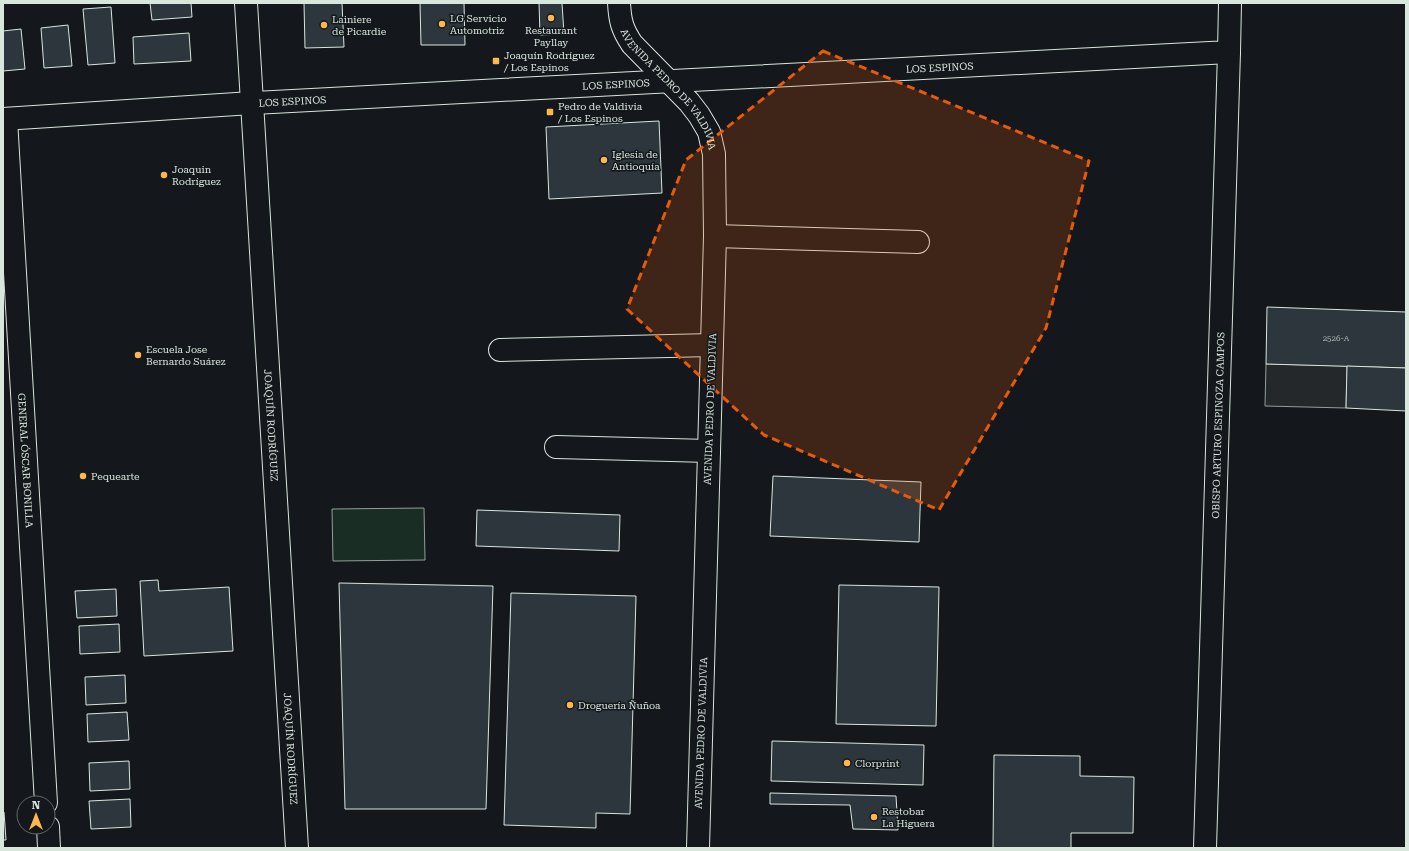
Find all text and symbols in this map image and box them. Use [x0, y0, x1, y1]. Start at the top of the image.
place label: LG Servicio Automotriz [450, 13, 507, 36]
marker: Restaurant Payllay [546, 13, 556, 23]
place label: Lainiere de Picardie [332, 14, 387, 37]
marker: LG Servicio Automotriz [437, 19, 447, 29]
marker: Lainiere de Picardie [319, 20, 329, 30]
place label: Restaurant Payllay [525, 25, 577, 48]
street label: AVENIDA PEDRO DE VALDIVIA [619, 27, 718, 151]
place label: Joaquín Rodríguez / Los Espinos [503, 50, 595, 73]
marker: Joaquín Rodríguez / Los Espinos [491, 56, 501, 66]
street label: LOS ESPINOS [905, 60, 974, 74]
street label: LOS ESPINOS [582, 77, 650, 91]
street label: LOS ESPINOS [258, 94, 327, 108]
place label: Pedro de Valdivia / Los Espinos [557, 101, 643, 124]
marker: Pedro de Valdivia / Los Espinos [545, 107, 555, 117]
place label: Iglesia de Antioquía [612, 149, 660, 172]
marker: Iglesia de Antioquía [599, 155, 609, 165]
place label: Joaquin Rodríguez [172, 164, 221, 187]
marker: Joaquin Rodríguez [159, 170, 169, 180]
street label: OBISPO ARTURO ESPINOZA CAMPOS [1209, 332, 1226, 519]
street label: AVENIDA PEDRO DE VALDIVIA [702, 333, 718, 485]
house number: 2526-A [1323, 334, 1350, 343]
place label: Escuela Jose Bernardo Suárez [146, 344, 226, 367]
marker: Escuela Jose Bernardo Suárez [133, 350, 143, 360]
street label: JOAQUÍN RODRÍGUEZ [263, 369, 280, 482]
street label: GENERAL ÓSCAR BONILLA [17, 393, 35, 528]
marker: Pequearte [78, 471, 88, 481]
place label: Pequearte [91, 471, 140, 482]
street label: AVENIDA PEDRO DE VALDIVIA [693, 657, 709, 809]
street label: JOAQUÍN RODRÍGUEZ [282, 692, 300, 805]
marker: Droguería Ñuñoa [565, 700, 575, 710]
place label: Droguería Ñuñoa [578, 700, 661, 711]
marker: Clorprint [842, 758, 852, 768]
place label: Clorprint [855, 758, 900, 769]
north arrow [16, 795, 56, 835]
text: N [32, 799, 41, 812]
place label: Restobar La Higuera [882, 806, 935, 829]
marker: Restobar La Higuera [869, 812, 879, 822]

